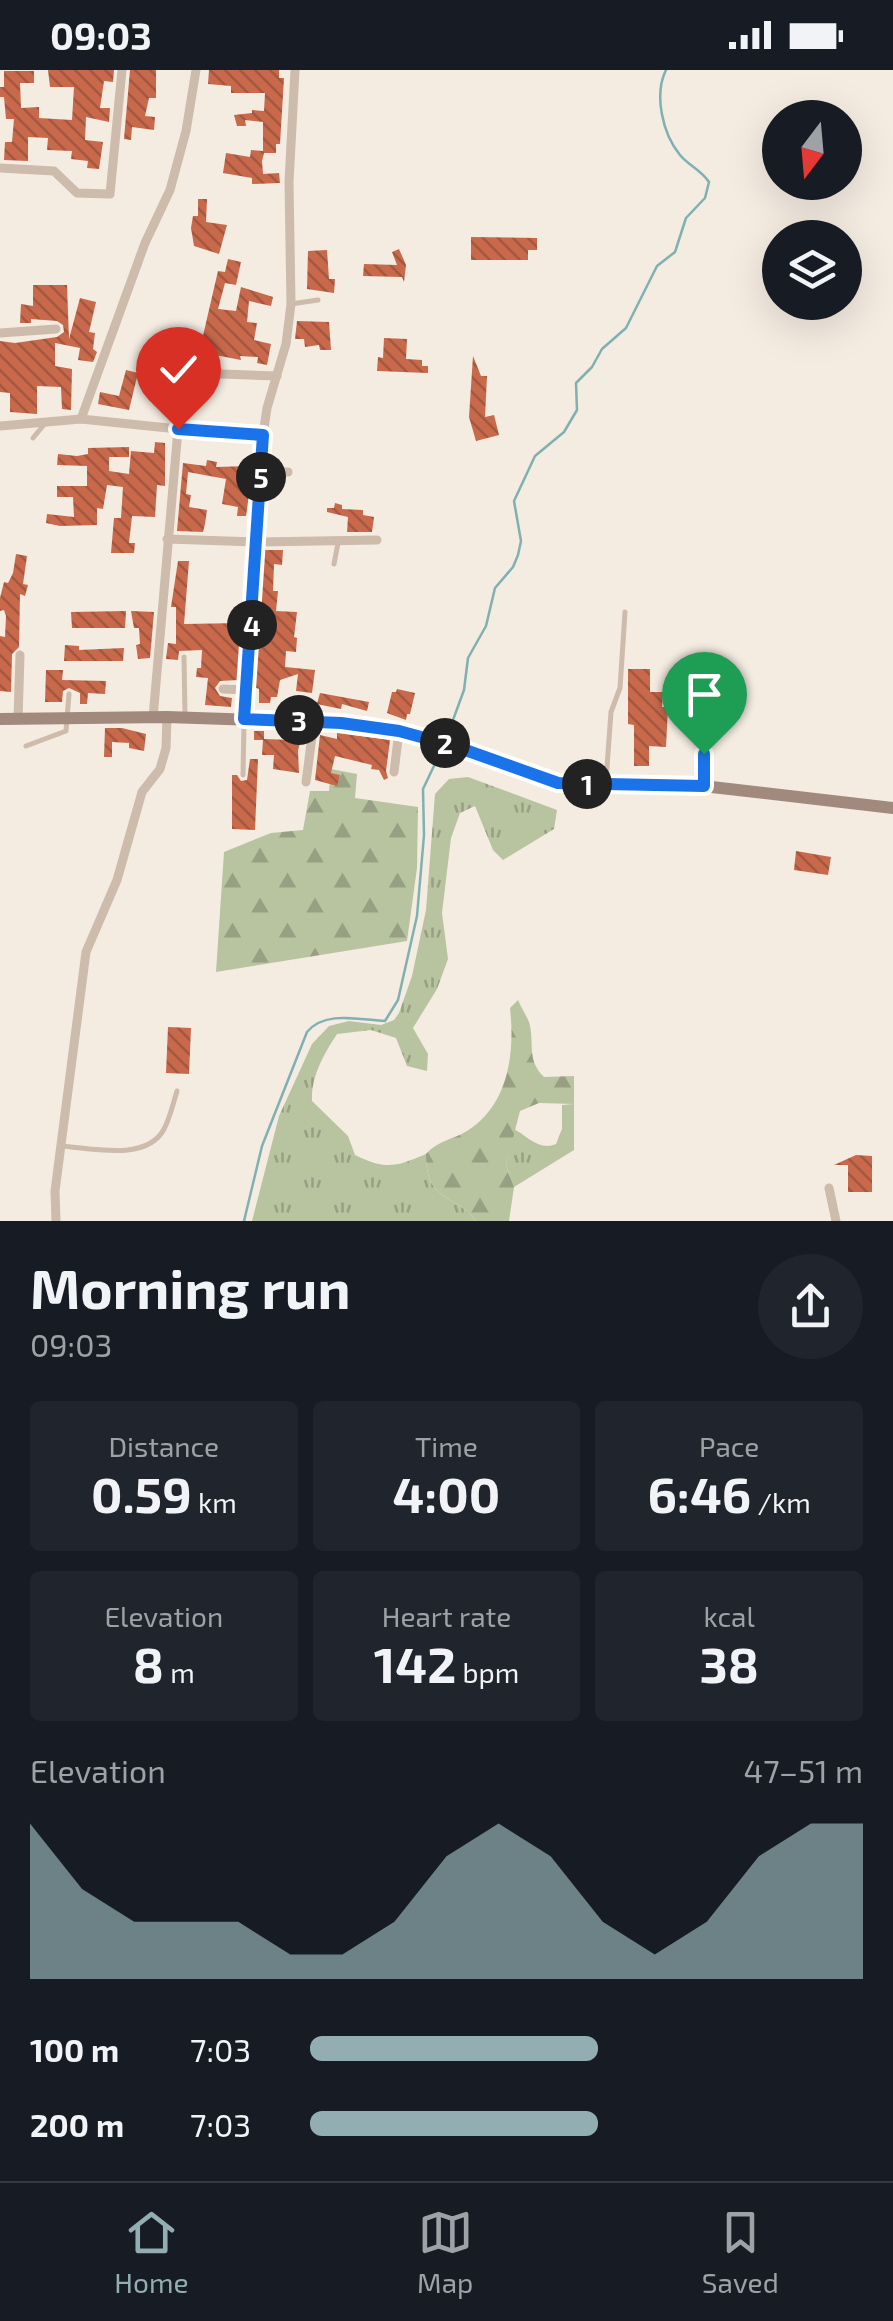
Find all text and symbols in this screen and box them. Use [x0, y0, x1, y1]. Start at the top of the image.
text: 09:03 [50, 12, 152, 58]
north arrow [762, 100, 862, 200]
map controls [762, 100, 862, 320]
button: layers [762, 220, 862, 320]
pin [136, 327, 221, 430]
icon: check [151, 342, 206, 397]
pin: 5 [236, 452, 286, 502]
text: 5 [253, 460, 269, 494]
pin: 4 [227, 600, 277, 650]
text: 4 [243, 608, 261, 642]
pin [662, 652, 747, 755]
icon: arrive [677, 667, 732, 722]
pin: 3 [274, 695, 324, 745]
text: 3 [291, 703, 307, 737]
pin: 2 [420, 718, 470, 768]
text: 2 [437, 726, 453, 760]
pin: 1 [562, 759, 612, 809]
text: 1 [581, 767, 593, 801]
text: Morning run [30, 1254, 351, 1320]
button: share [758, 1254, 863, 1359]
text: 09:03 [30, 1325, 112, 1363]
text: Distance [109, 1429, 219, 1463]
text: Time [415, 1429, 478, 1463]
text: Pace [699, 1429, 759, 1463]
text: 0.59 [91, 1463, 192, 1523]
text: 4:00 [393, 1463, 500, 1523]
text: 6:46 [648, 1463, 751, 1523]
text: km [192, 1485, 237, 1519]
text: /km [751, 1485, 811, 1519]
text: Elevation [104, 1599, 223, 1633]
text: Heart rate [382, 1599, 511, 1633]
text: kcal [704, 1599, 755, 1633]
text: 8 [133, 1633, 164, 1693]
text: 142 [374, 1633, 456, 1693]
text: 38 [699, 1633, 759, 1693]
text: m [164, 1655, 195, 1689]
text: bpm [456, 1655, 519, 1689]
text: Elevation [30, 1751, 166, 1789]
text: 47–51 m [744, 1751, 863, 1789]
text: 100 m [30, 2030, 119, 2068]
text: 7:03 [190, 2030, 251, 2068]
text: 200 m [30, 2105, 124, 2143]
text: 7:03 [190, 2105, 251, 2143]
tab: Home [114, 2205, 188, 2299]
tab: Map [417, 2205, 473, 2299]
tab: Saved [702, 2205, 779, 2299]

